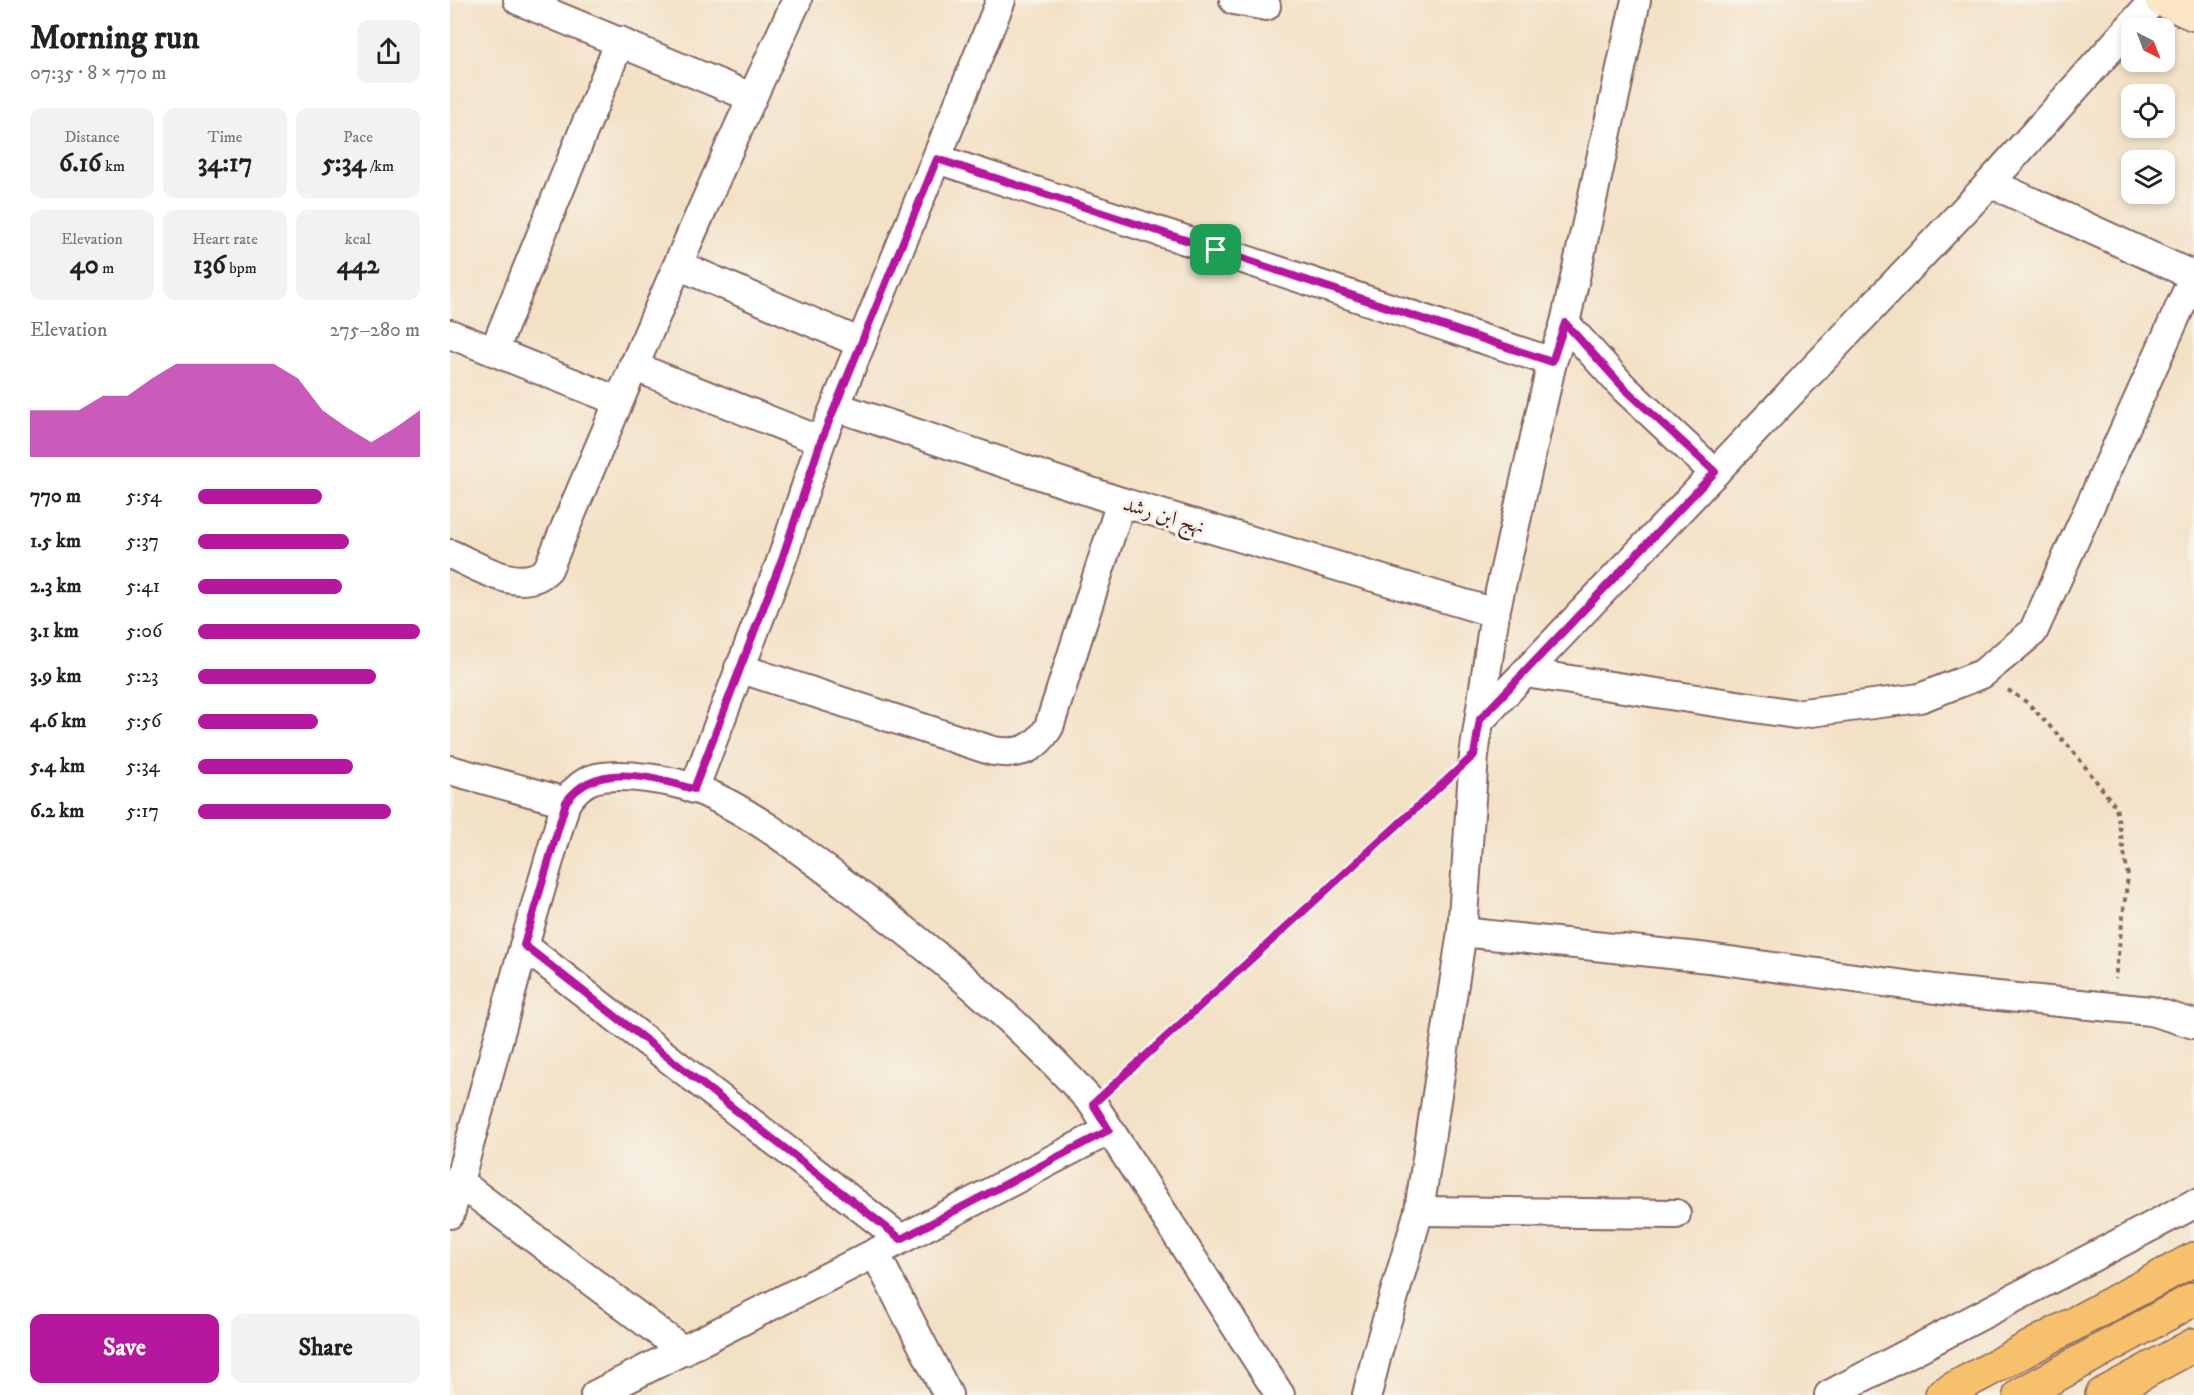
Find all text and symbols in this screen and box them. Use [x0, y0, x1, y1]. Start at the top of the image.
text: Morning run [30, 18, 199, 59]
north arrow [2121, 18, 2175, 72]
map controls [2121, 18, 2175, 204]
button: share [357, 20, 420, 83]
text: 07:35 · 8 × 770 m [30, 61, 167, 86]
button: locate [2121, 84, 2175, 138]
text: Distance [64, 127, 120, 147]
text: Time [208, 127, 242, 147]
text: Pace [343, 127, 373, 147]
text: 6.16 [59, 147, 102, 180]
text: 34:17 [198, 147, 252, 180]
text: 5:34 [322, 147, 366, 180]
button: layers [2121, 150, 2175, 204]
text: km [102, 156, 125, 176]
text: /km [366, 156, 394, 176]
pin [1190, 224, 1241, 275]
text: Elevation [61, 229, 123, 249]
text: Heart rate [192, 229, 258, 249]
text: kcal [345, 229, 371, 249]
icon: arrive [1199, 233, 1232, 266]
text: 40 [70, 249, 99, 282]
text: 136 [193, 249, 226, 282]
text: 442 [337, 249, 379, 282]
text: m [99, 258, 114, 278]
text: bpm [226, 258, 257, 278]
text: Elevation [30, 318, 107, 343]
text: 275–280 m [330, 318, 420, 343]
text: 770 m [30, 484, 81, 509]
text: 5:54 [126, 484, 162, 509]
street label: نهج ابن رشد [1118, 491, 1208, 545]
text: 1.5 km [30, 529, 81, 554]
text: 5:37 [126, 529, 159, 554]
text: 2.3 km [30, 574, 82, 599]
text: 5:41 [126, 574, 160, 599]
text: 3.1 km [30, 619, 79, 644]
text: 5:06 [126, 619, 162, 644]
text: 3.9 km [30, 664, 81, 689]
text: 5:23 [126, 664, 158, 689]
text: 4.6 km [30, 709, 86, 734]
text: 5:56 [126, 709, 162, 734]
text: 5.4 km [30, 754, 85, 779]
text: 5:34 [126, 754, 160, 779]
text: 6.2 km [30, 799, 84, 824]
text: 5:17 [126, 799, 159, 824]
button: Save [30, 1314, 219, 1383]
button: Share [231, 1314, 420, 1383]

